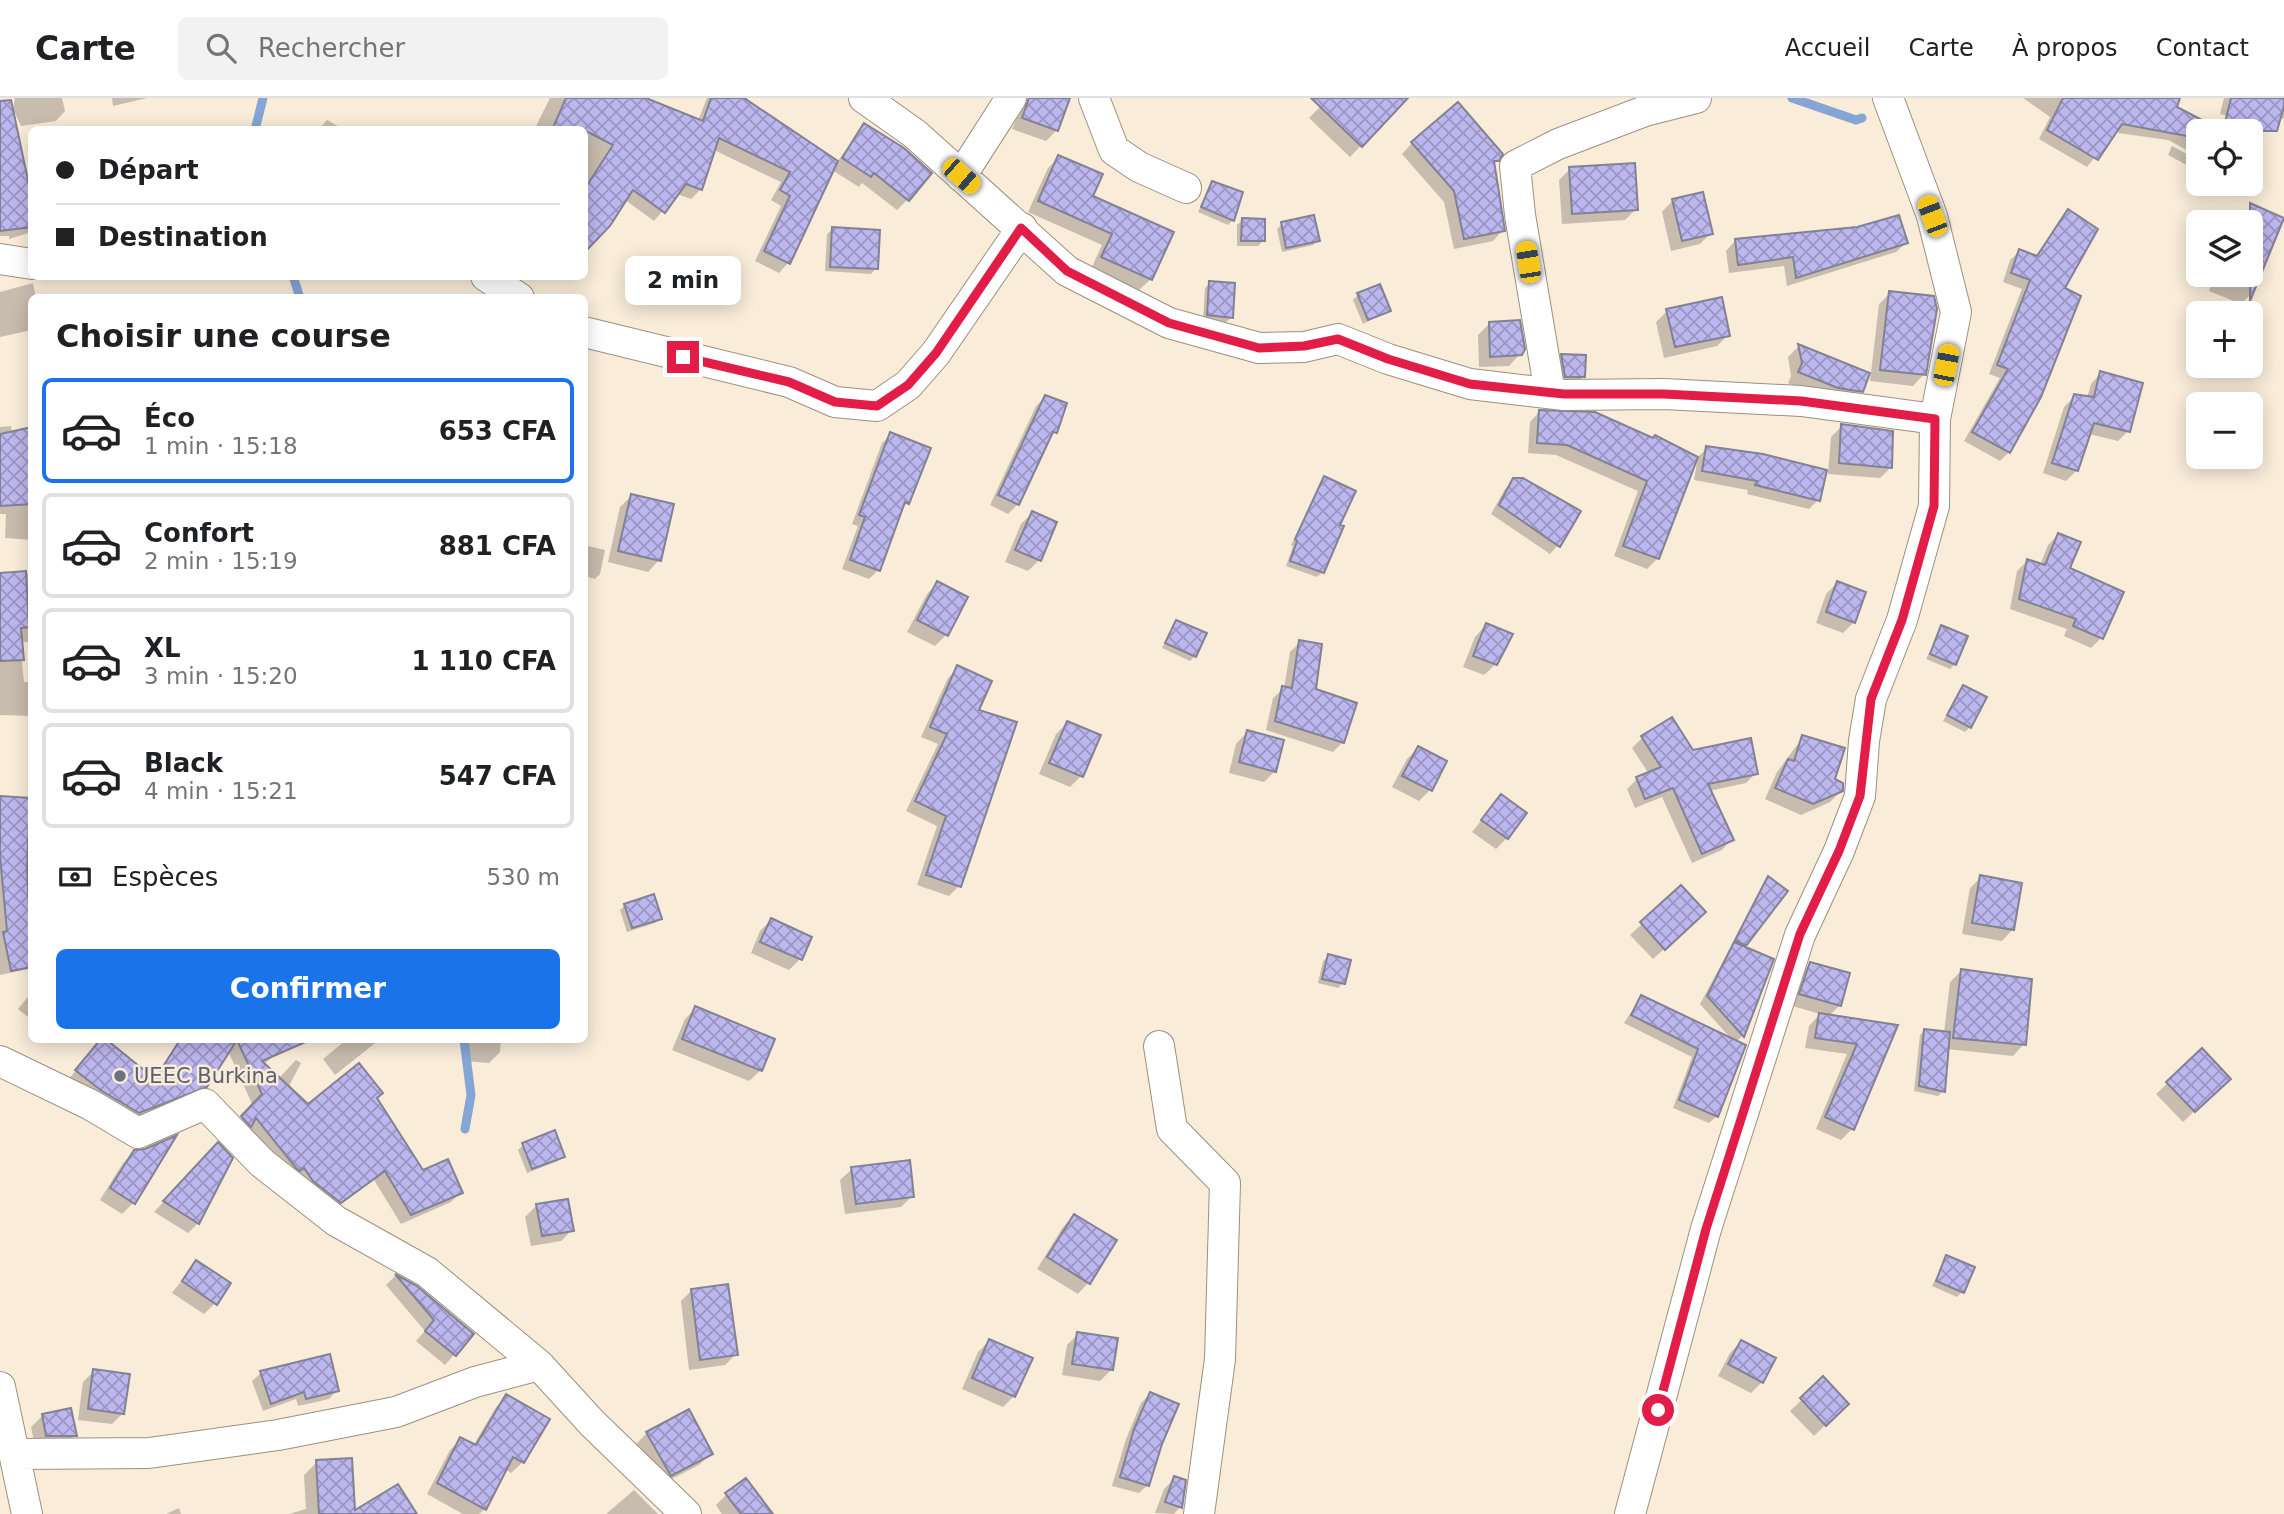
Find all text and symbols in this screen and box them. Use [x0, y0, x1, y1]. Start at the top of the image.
search box [178, 17, 668, 80]
text: Carte [35, 29, 136, 68]
icon: search [202, 29, 240, 67]
text: Rechercher [258, 33, 405, 63]
text: Accueil [1785, 34, 1870, 62]
text: Carte [1908, 34, 1974, 62]
text: À propos [2012, 34, 2118, 62]
text: Contact [2156, 34, 2249, 62]
map controls [2186, 119, 2263, 469]
button: locate [2186, 119, 2263, 196]
car [939, 154, 984, 198]
text: Départ [98, 155, 199, 185]
car [1915, 193, 1950, 239]
button: layers [2186, 210, 2263, 287]
text: Destination [98, 222, 268, 252]
car [1515, 240, 1542, 284]
callout: 2 min [625, 256, 741, 304]
text: 2 min [647, 267, 719, 293]
button: + [2186, 301, 2263, 378]
text: Choisir une course [56, 317, 391, 355]
route end [667, 341, 699, 373]
car [1932, 342, 1961, 388]
button: − [2186, 392, 2263, 469]
icon: car [60, 399, 123, 462]
text: Éco [144, 403, 195, 433]
text: 653 CFA [439, 416, 556, 446]
text: 1 min · 15:18 [144, 433, 298, 459]
icon: car [60, 514, 123, 577]
text: Confort [144, 518, 254, 548]
text: 881 CFA [439, 531, 556, 561]
text: 2 min · 15:19 [144, 548, 298, 574]
icon: car [60, 629, 123, 692]
text: XL [144, 633, 181, 663]
text: 1 110 CFA [412, 646, 556, 676]
text: 3 min · 15:20 [144, 663, 298, 689]
icon: car [60, 744, 123, 807]
text: Black [144, 748, 223, 778]
text: 547 CFA [439, 761, 556, 791]
text: 4 min · 15:21 [144, 778, 298, 804]
icon: cash [56, 858, 94, 896]
text: Espèces [112, 862, 218, 892]
text: 530 m [486, 864, 560, 890]
button: Confirmer [56, 949, 560, 1029]
place label: UEEC Burkina [134, 1064, 278, 1088]
marker: UEEC Burkina [112, 1068, 128, 1084]
route start [1642, 1394, 1674, 1426]

